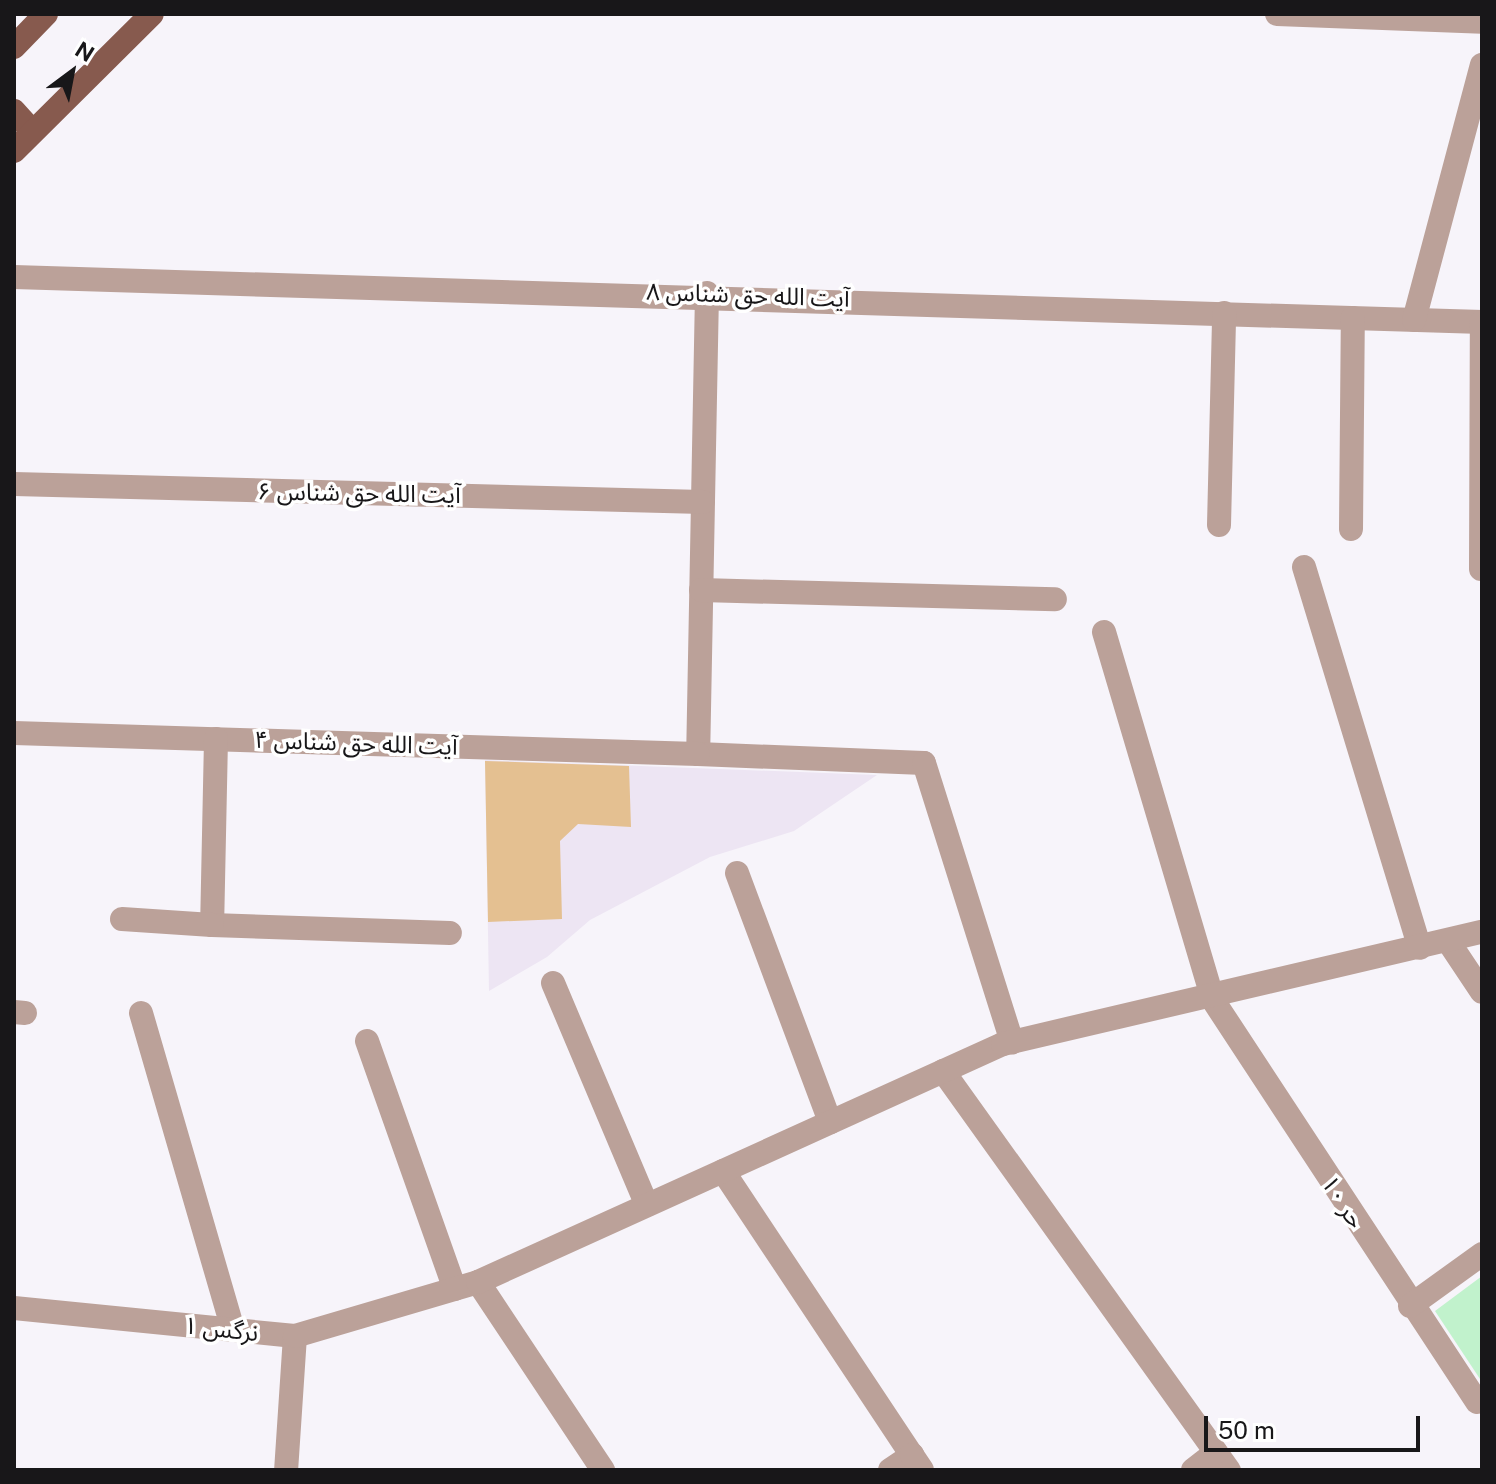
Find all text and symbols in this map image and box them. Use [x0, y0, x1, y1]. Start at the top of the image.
north arrow [32, 32, 112, 112]
text: N [71, 36, 99, 67]
street label: آیت الله حق شناس ۸ [646, 277, 850, 313]
street label: آیت الله حق شناس ۶ [257, 477, 461, 509]
street label: آیت الله حق شناس ۴ [254, 725, 458, 761]
street label: حر ۱۰ [1315, 1170, 1371, 1234]
street label: نرگس ۱ [182, 1311, 260, 1347]
scale bar [1208, 1400, 1424, 1450]
text: 50 m [1218, 1416, 1275, 1444]

